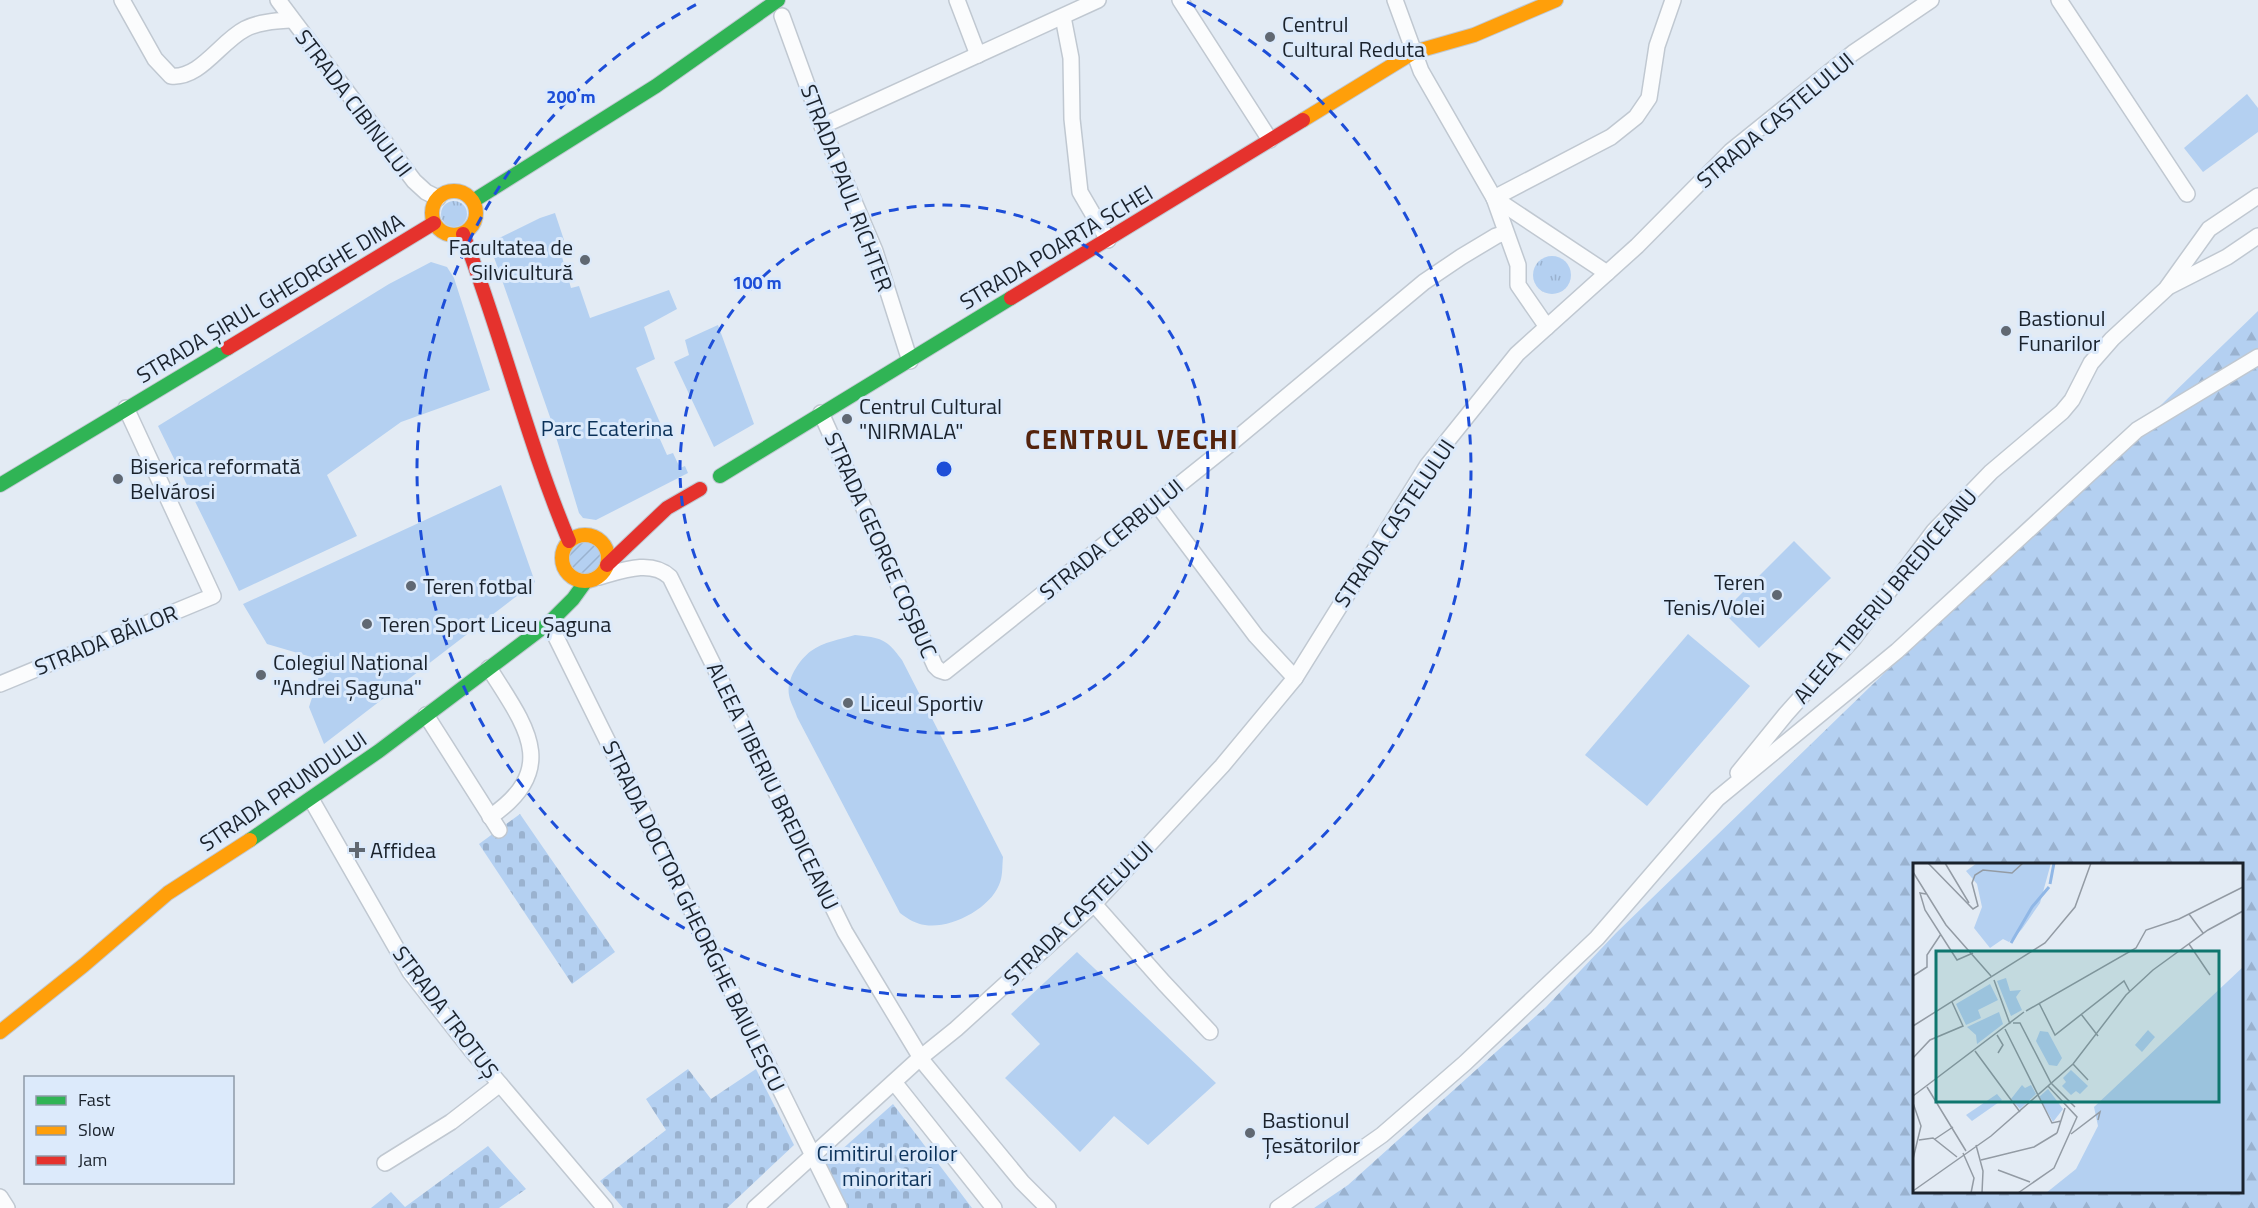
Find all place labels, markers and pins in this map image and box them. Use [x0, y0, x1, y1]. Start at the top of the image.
place label: Centrul Cultural Reduta [1282, 7, 1425, 66]
marker: Centrul Cultural Reduta [1263, 30, 1277, 44]
place label: Facultatea de Silvicultură [449, 230, 573, 289]
marker: Facultatea de Silvicultură [578, 253, 592, 267]
place label: Bastionul Funarilor [2018, 301, 2106, 360]
marker: Bastionul Funarilor [1999, 324, 2013, 338]
place label: Centrul Cultural "NIRMALA" [859, 389, 1002, 448]
marker: Centrul Cultural "NIRMALA" [840, 412, 854, 426]
place label: Biserica reformată Belvárosi [130, 449, 301, 508]
centre of rings [934, 459, 954, 479]
marker: Biserica reformată Belvárosi [111, 472, 125, 486]
place label: Teren Tenis/Volei [1664, 565, 1765, 624]
place label: Teren fotbal [423, 569, 533, 603]
marker: Teren fotbal [404, 579, 418, 593]
marker: Teren Tenis/Volei [1770, 588, 1784, 602]
place label: Teren Sport Liceu Șaguna [379, 607, 611, 641]
marker: Teren Sport Liceu Șaguna [360, 617, 374, 631]
place label: Colegiul Național "Andrei Șaguna" [273, 645, 428, 704]
marker: Colegiul Național "Andrei Șaguna" [254, 668, 268, 682]
place label: Liceul Sportiv [860, 686, 984, 720]
marker: Liceul Sportiv [841, 696, 855, 710]
place label: Affidea [370, 833, 436, 867]
marker: Affidea [348, 841, 366, 859]
place label: Bastionul Țesătorilor [1262, 1103, 1360, 1162]
marker: Bastionul Țesătorilor [1243, 1126, 1257, 1140]

